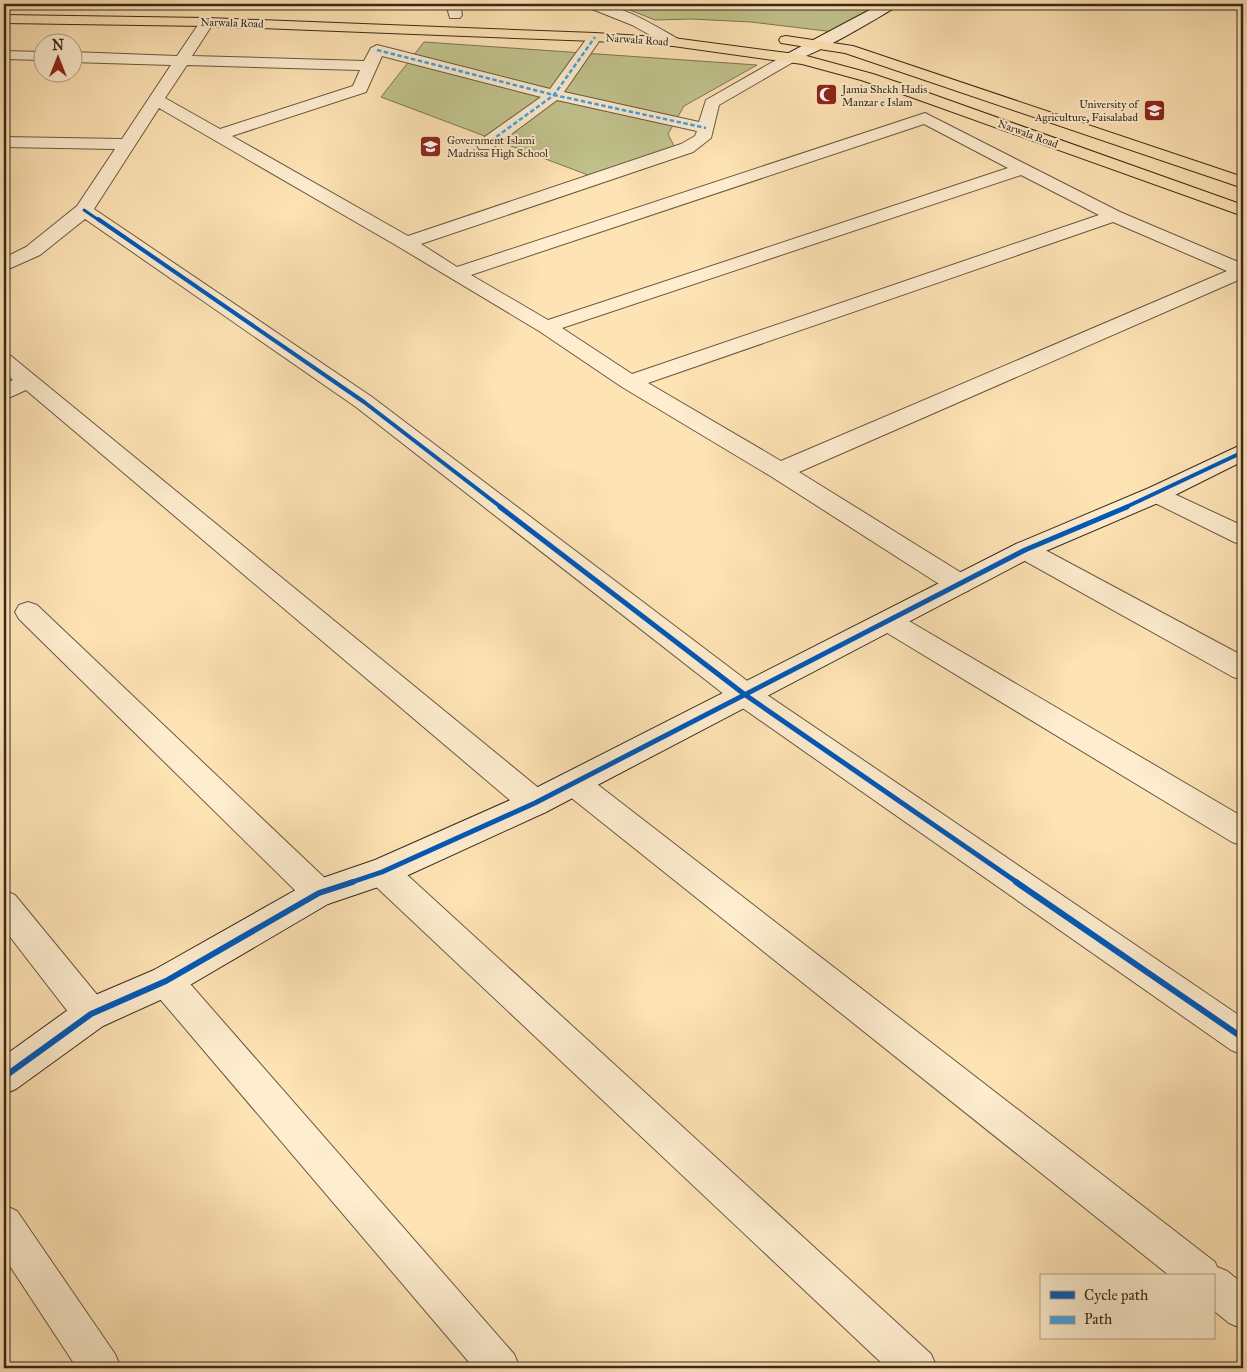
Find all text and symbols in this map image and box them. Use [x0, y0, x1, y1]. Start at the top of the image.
street label: Narwala Road [200, 15, 264, 31]
street label: Narwala Road [605, 31, 669, 49]
north arrow [32, 32, 82, 82]
text: N [52, 37, 64, 54]
mosque icon: Jamia Shekh Hadis Manzar e Islam [814, 83, 838, 107]
place label: Jamia Shekh Hadis Manzar e Islam [841, 83, 927, 109]
place label: University of Agriculture, Faisalabad [1034, 98, 1140, 124]
school or university icon: University of Agriculture, Faisalabad [1142, 98, 1166, 122]
street label: Narwala Road [996, 117, 1060, 151]
school or university icon: Government Islami Madrissa High School [419, 134, 443, 158]
place label: Government Islami Madrissa High School [447, 134, 548, 160]
legend [1040, 1274, 1214, 1340]
text: Cycle path [1084, 1286, 1149, 1304]
text: Path [1084, 1310, 1113, 1328]

